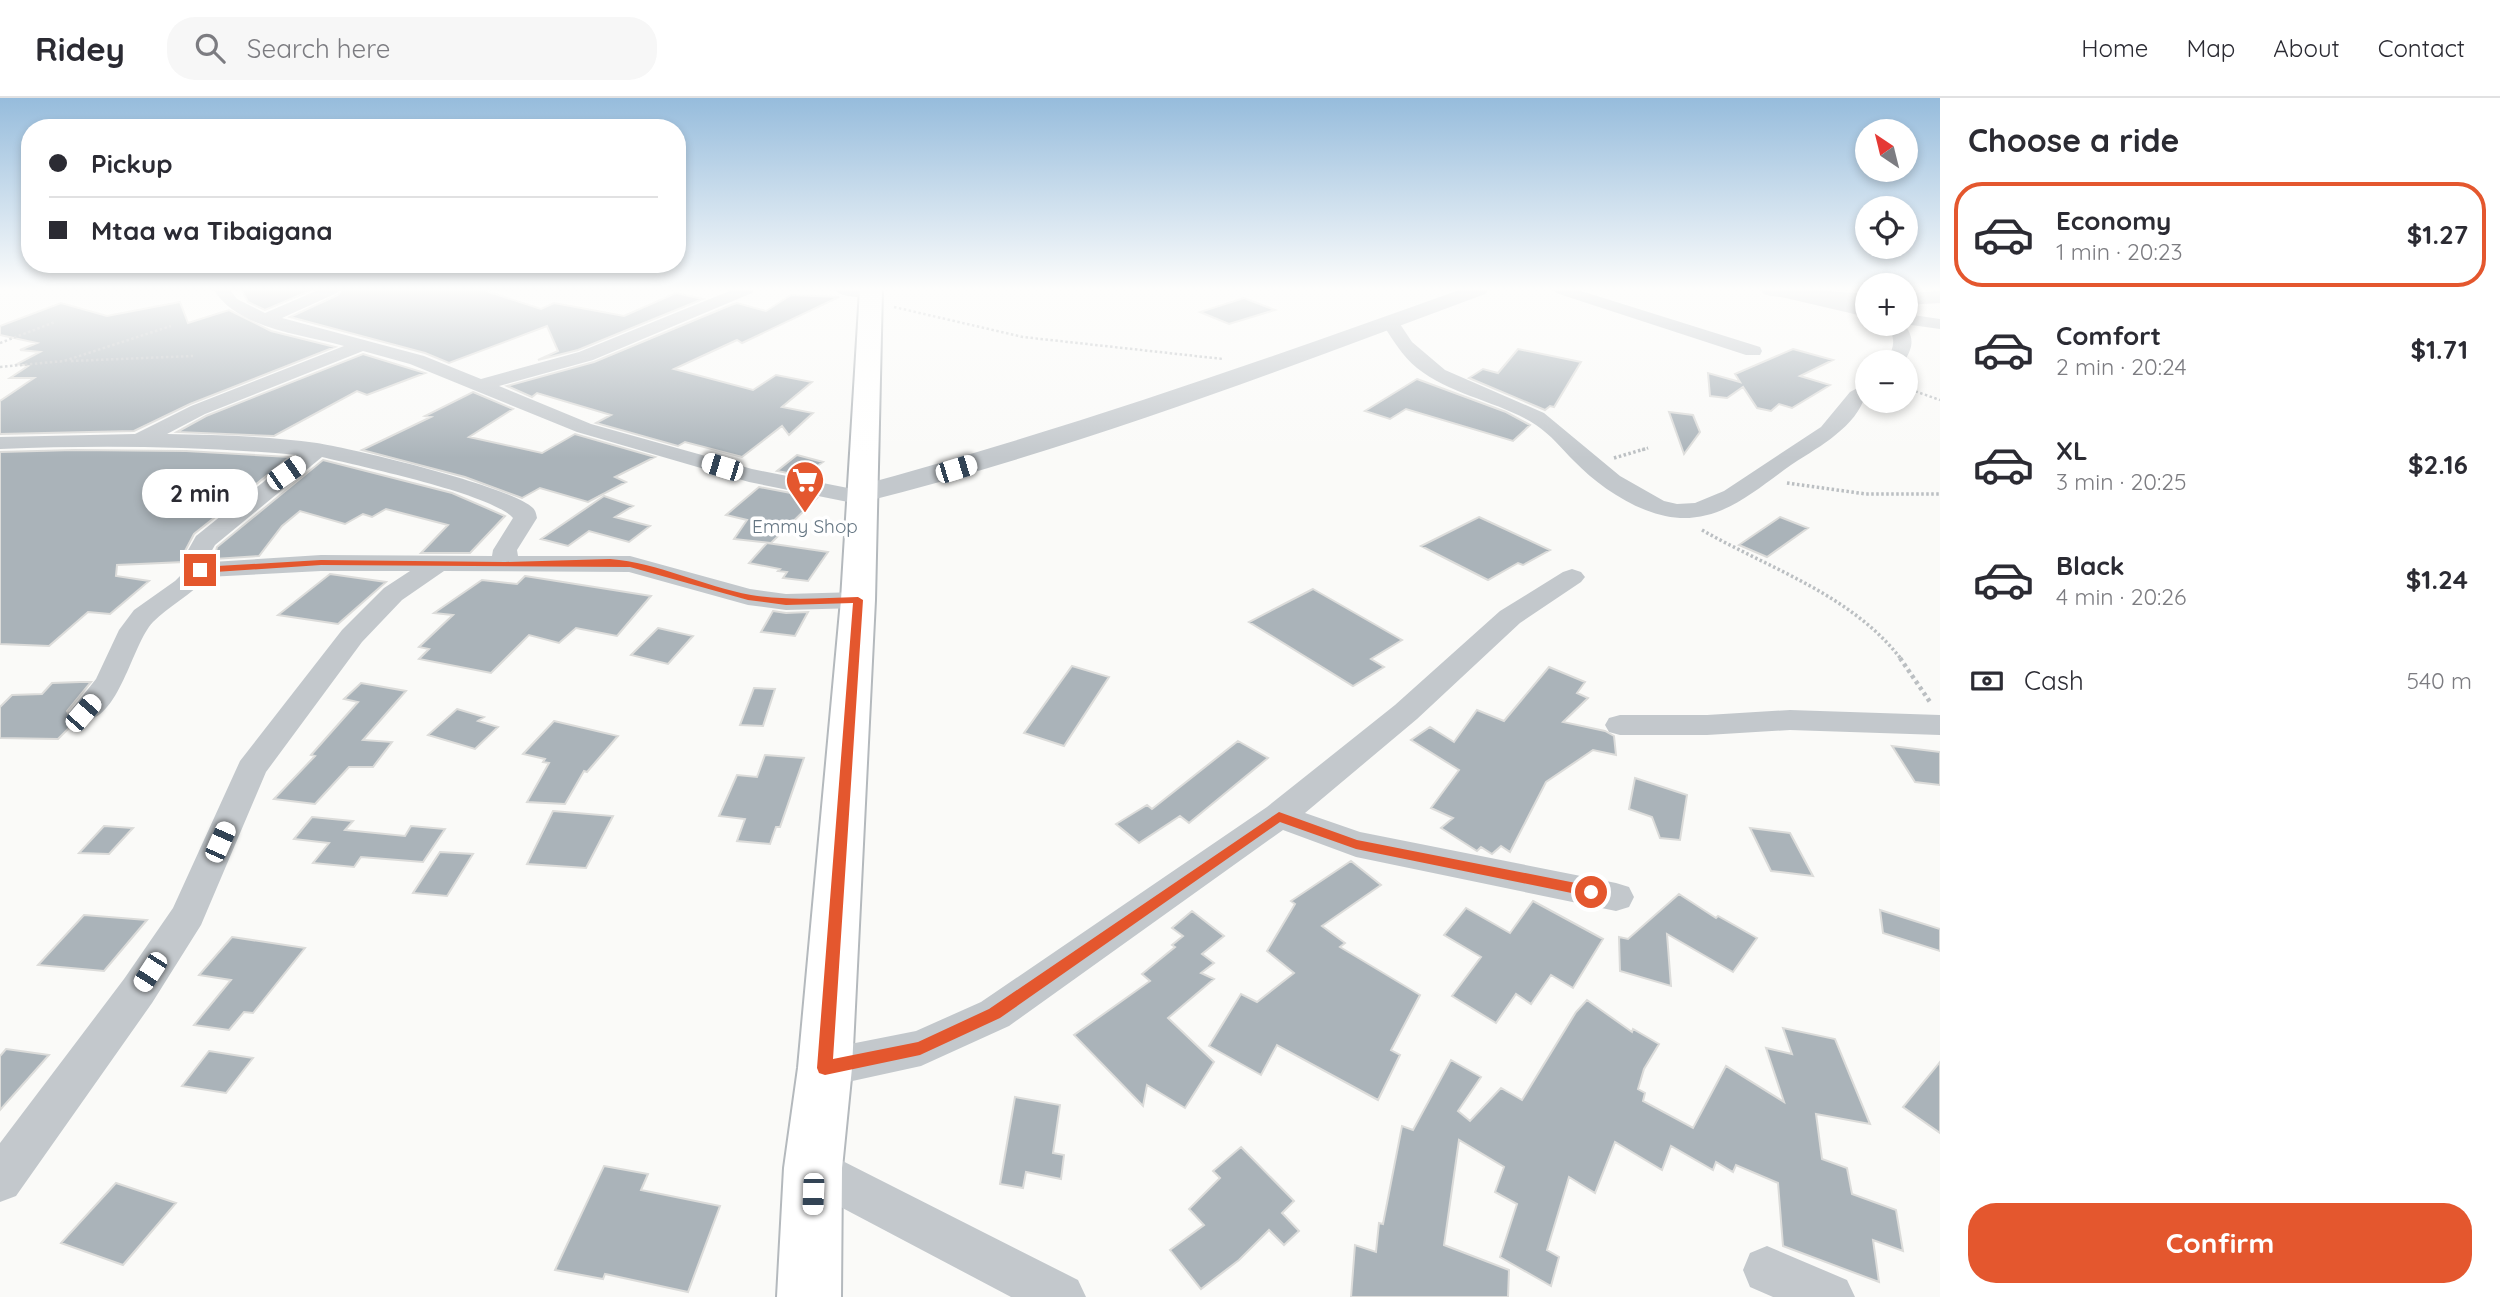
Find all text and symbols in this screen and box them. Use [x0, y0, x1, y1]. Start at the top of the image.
search box [167, 17, 657, 80]
text: Ridey [35, 28, 125, 69]
icon: search [191, 29, 229, 67]
text: Search here [247, 32, 390, 65]
text: Home [2081, 33, 2148, 63]
text: Map [2186, 33, 2235, 63]
text: About [2273, 33, 2340, 63]
text: Contact [2378, 33, 2465, 63]
north arrow [1855, 119, 1918, 182]
map controls [1855, 119, 1918, 413]
text: Choose a ride [1968, 120, 2180, 160]
text: Pickup [91, 147, 173, 180]
button: locate [1855, 196, 1918, 259]
icon: car [1972, 203, 2035, 266]
text: Economy [2056, 204, 2171, 237]
text: Mtaa wa Tibaigana [91, 214, 333, 247]
text: $1.27 [2407, 218, 2468, 251]
text: 1 min · 20:23 [2056, 237, 2183, 266]
button: + [1855, 273, 1918, 336]
icon: car [1972, 318, 2035, 381]
text: Comfort [2056, 319, 2161, 352]
text: $1.71 [2410, 333, 2468, 366]
button: − [1855, 350, 1918, 413]
text: 2 min · 20:24 [2056, 352, 2187, 381]
icon: car [1972, 433, 2035, 496]
text: XL [2056, 434, 2088, 467]
text: $2.16 [2408, 448, 2468, 481]
car [699, 451, 746, 483]
car [263, 452, 310, 494]
car [933, 453, 980, 485]
supermarket icon: Emmy Shop [784, 459, 826, 514]
text: 3 min · 20:25 [2056, 467, 2187, 496]
callout: 2 min [142, 468, 258, 518]
text: 2 min [170, 479, 230, 508]
place label: Emmy Shop [752, 514, 858, 538]
icon: car [1972, 548, 2035, 611]
text: Black [2056, 549, 2125, 582]
route end [184, 554, 216, 586]
text: $1.24 [2406, 563, 2468, 596]
text: 4 min · 20:26 [2056, 582, 2186, 611]
icon: cash [1968, 662, 2006, 700]
text: Cash [2024, 664, 2084, 697]
text: 540 m [2406, 666, 2472, 695]
car [62, 690, 105, 736]
car [202, 819, 239, 865]
route start [1575, 876, 1607, 908]
car [130, 949, 171, 995]
car [802, 1173, 825, 1215]
button: Confirm [1968, 1203, 2472, 1283]

